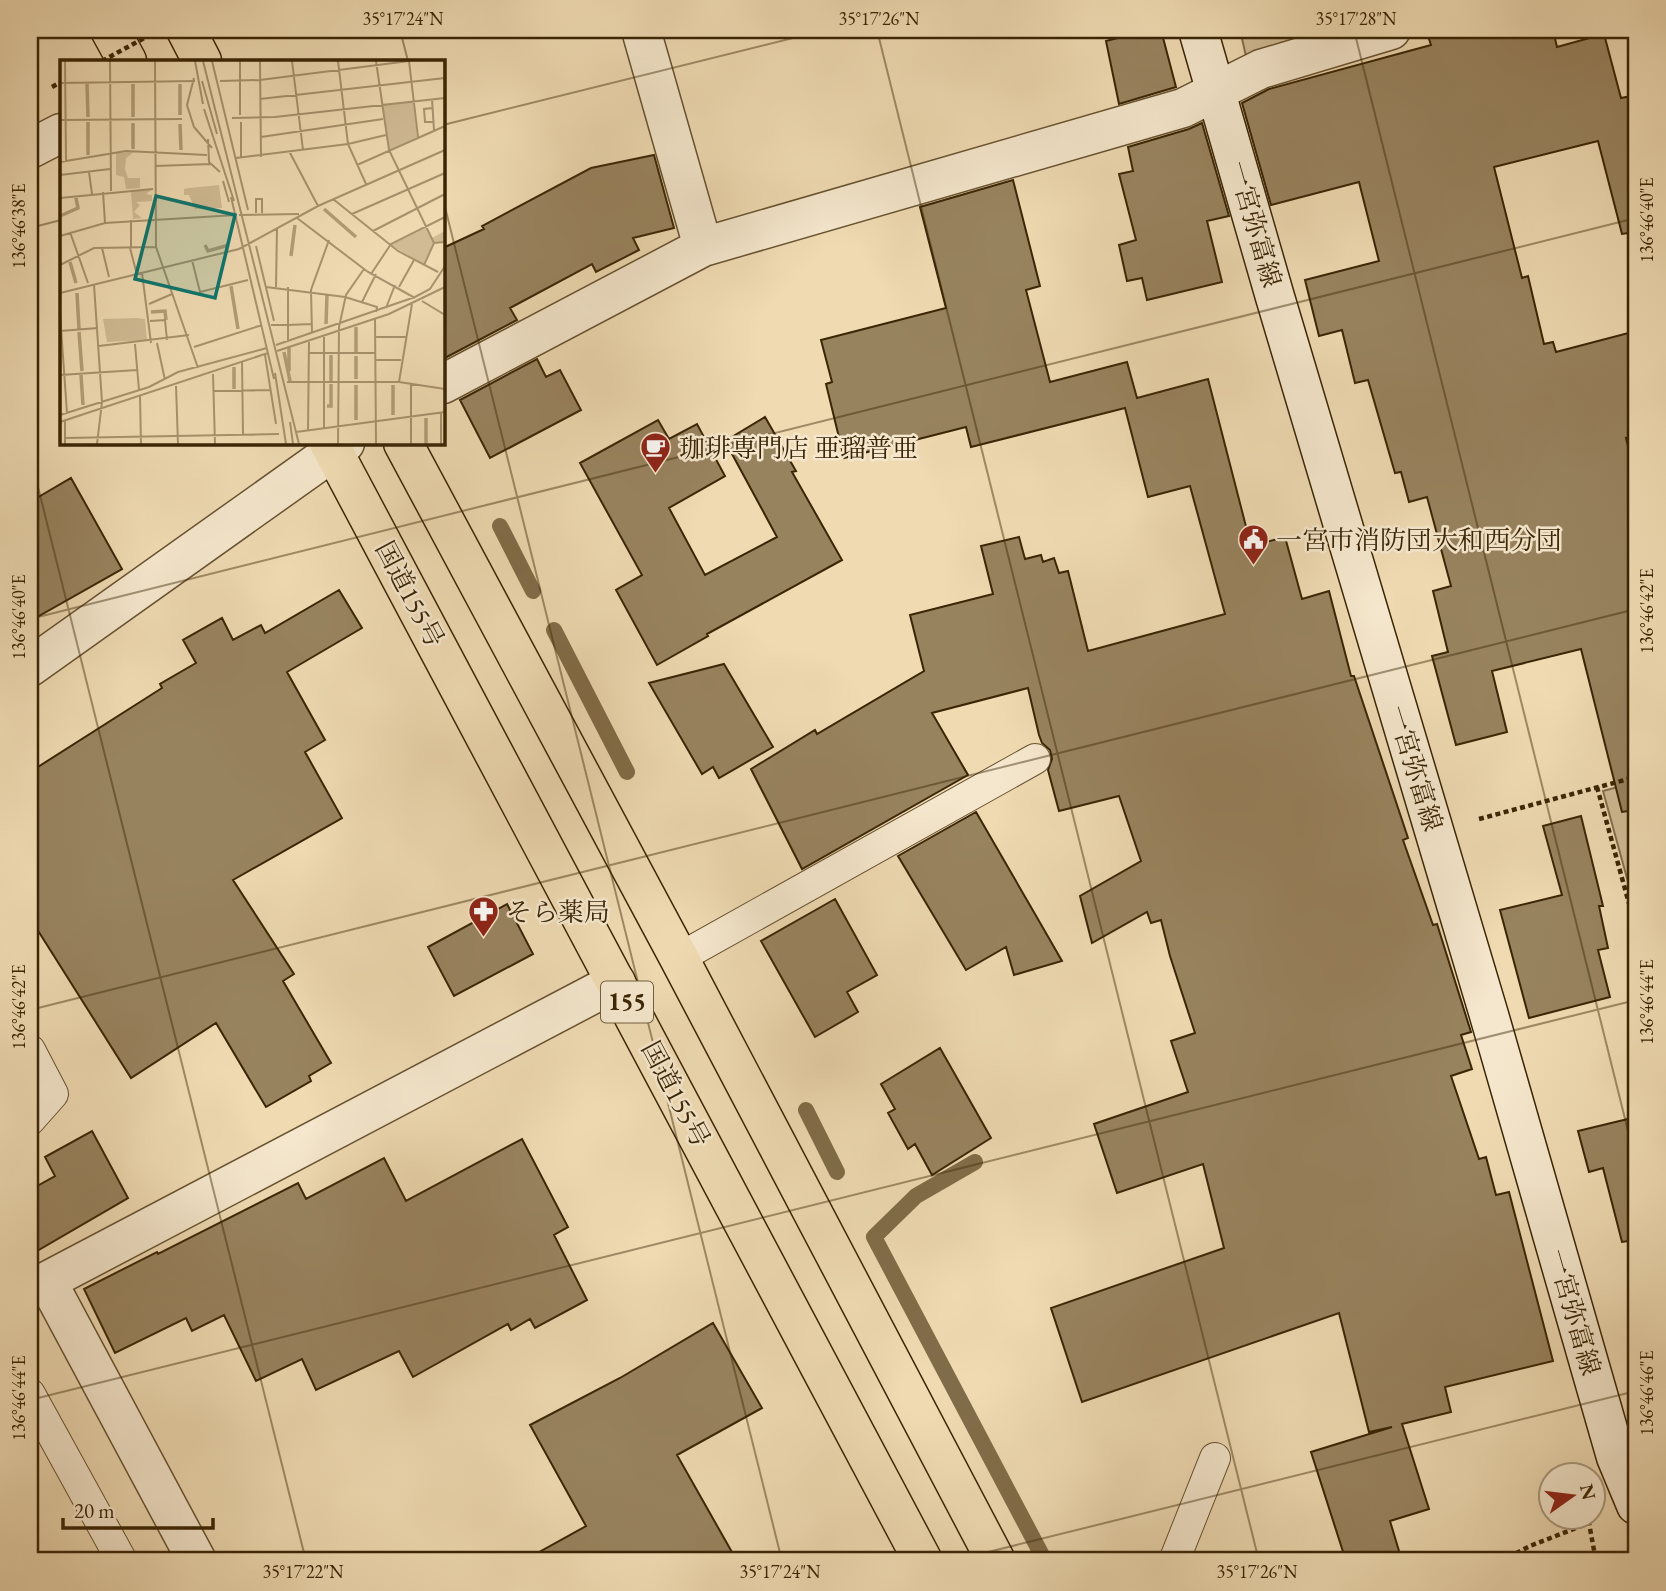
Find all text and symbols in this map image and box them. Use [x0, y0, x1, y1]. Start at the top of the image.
text: 35°17'24"N [363, 7, 444, 30]
text: 35°17'26"N [839, 7, 920, 30]
text: 35°17'28"N [1316, 7, 1397, 30]
inset map [60, 60, 444, 444]
street label: 一宮弥富線 [1221, 157, 1289, 291]
text: 136°46'40"E [1635, 177, 1658, 263]
text: 136°46'38"E [7, 183, 30, 269]
cafe icon: 珈琲専門店 亜瑠普亜 [639, 431, 673, 475]
place label: 珈琲専門店 亜瑠普亜 [679, 431, 918, 465]
public building icon: 一宮市消防団大和西分団 [1236, 523, 1270, 567]
place label: 一宮市消防団大和西分団 [1276, 523, 1562, 557]
street label: 国道155号 [368, 535, 452, 653]
text: 136°46'42"E [1635, 568, 1658, 654]
text: 136°46'40"E [7, 574, 30, 660]
street label: 一宮弥富線 [1380, 701, 1450, 835]
pharmacy icon: そら薬局 [466, 895, 500, 939]
place label: そら薬局 [506, 895, 610, 929]
text: 136°46'44"E [1635, 959, 1658, 1045]
text: 136°46'42"E [7, 964, 30, 1050]
road number: 155 [601, 982, 653, 1022]
street label: 国道155号 [634, 1035, 718, 1153]
street label: 一宮弥富線 [1540, 1245, 1608, 1379]
text: 136°46'46"E [1635, 1350, 1658, 1436]
text: 136°46'44"E [7, 1355, 30, 1441]
north arrow [1536, 1462, 1606, 1532]
text: N [1574, 1482, 1602, 1503]
scale bar [63, 1486, 214, 1530]
text: 20 m [74, 1497, 115, 1524]
text: 35°17'22"N [263, 1560, 344, 1583]
text: 35°17'24"N [740, 1560, 821, 1583]
text: 35°17'26"N [1217, 1560, 1298, 1583]

